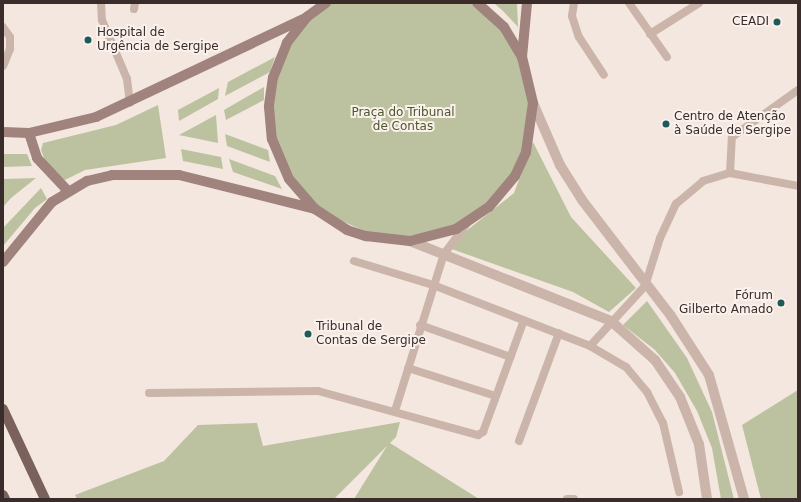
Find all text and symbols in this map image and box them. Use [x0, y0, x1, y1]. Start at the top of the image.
place label: CEADI [732, 15, 769, 29]
marker: CEADI [772, 17, 782, 27]
place label: Hospital de Urgência de Sergipe [97, 26, 219, 54]
marker: Hospital de Urgência de Sergipe [82, 34, 94, 46]
park label: Praça do Tribunal de Contas [351, 106, 455, 134]
place label: Centro de Atenção à Saúde de Sergipe [674, 110, 791, 138]
marker: Centro de Atenção à Saúde de Sergipe [661, 119, 671, 129]
place label: Fórum Gilberto Amado [679, 289, 773, 317]
marker: Fórum Gilberto Amado [776, 298, 786, 308]
place label: Tribunal de Contas de Sergipe [316, 320, 426, 348]
marker: Tribunal de Contas de Sergipe [303, 329, 313, 339]

